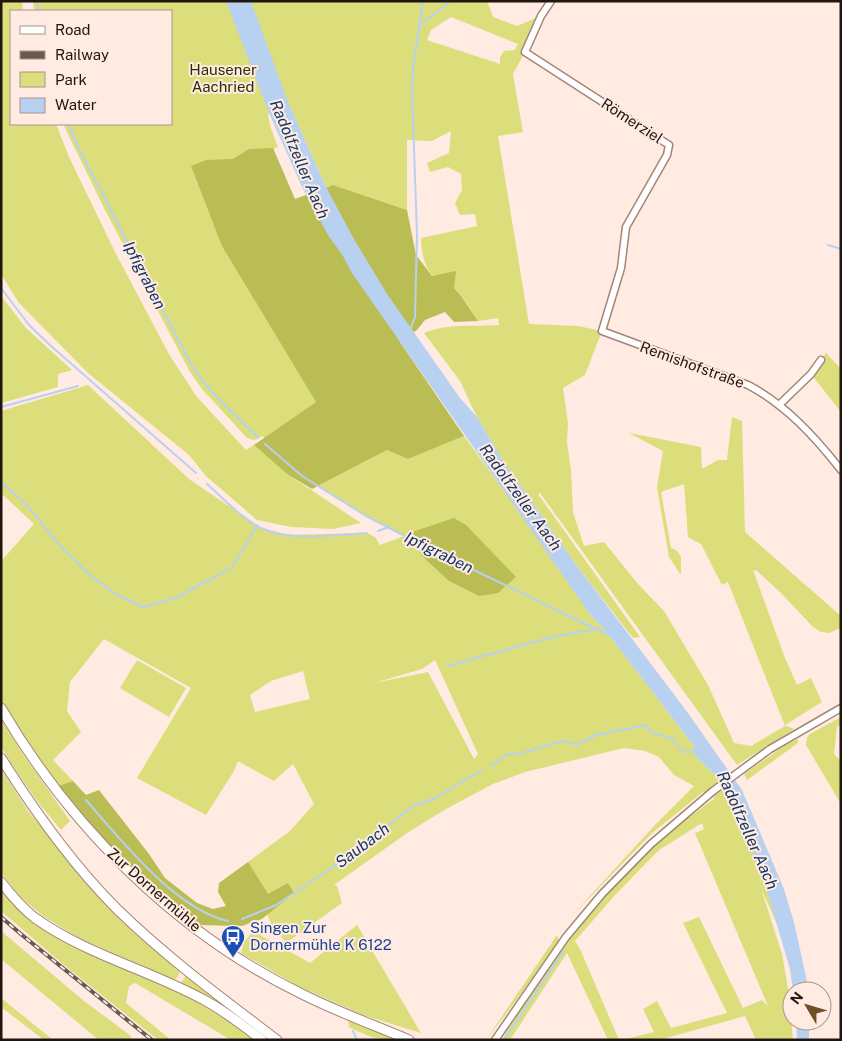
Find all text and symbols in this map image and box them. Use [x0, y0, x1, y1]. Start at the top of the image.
legend [10, 10, 172, 125]
text: Road [55, 21, 91, 38]
text: Railway [55, 46, 109, 63]
park label: Hausener Aachried [189, 61, 257, 95]
text: Park [55, 71, 87, 88]
street label: Römerziel [598, 94, 666, 147]
text: Water [55, 96, 97, 113]
water label: Radolfzeller Aach [266, 97, 333, 222]
water label: Ipfigraben [119, 238, 170, 313]
street label: Remishofstraße [638, 338, 747, 391]
water label: Radolfzeller Aach [475, 440, 566, 554]
water label: Ipfigraben [401, 528, 476, 577]
water label: Radolfzeller Aach [713, 768, 782, 892]
water label: Saubach [331, 819, 393, 872]
street label: Zur Dornermühle [104, 844, 205, 935]
place label: Singen Zur Dornermühle K 6122 [250, 919, 392, 953]
bus stop icon: Singen Zur Dornermühle K 6122 [220, 924, 246, 958]
north arrow [782, 981, 832, 1031]
text: N [787, 989, 806, 1007]

